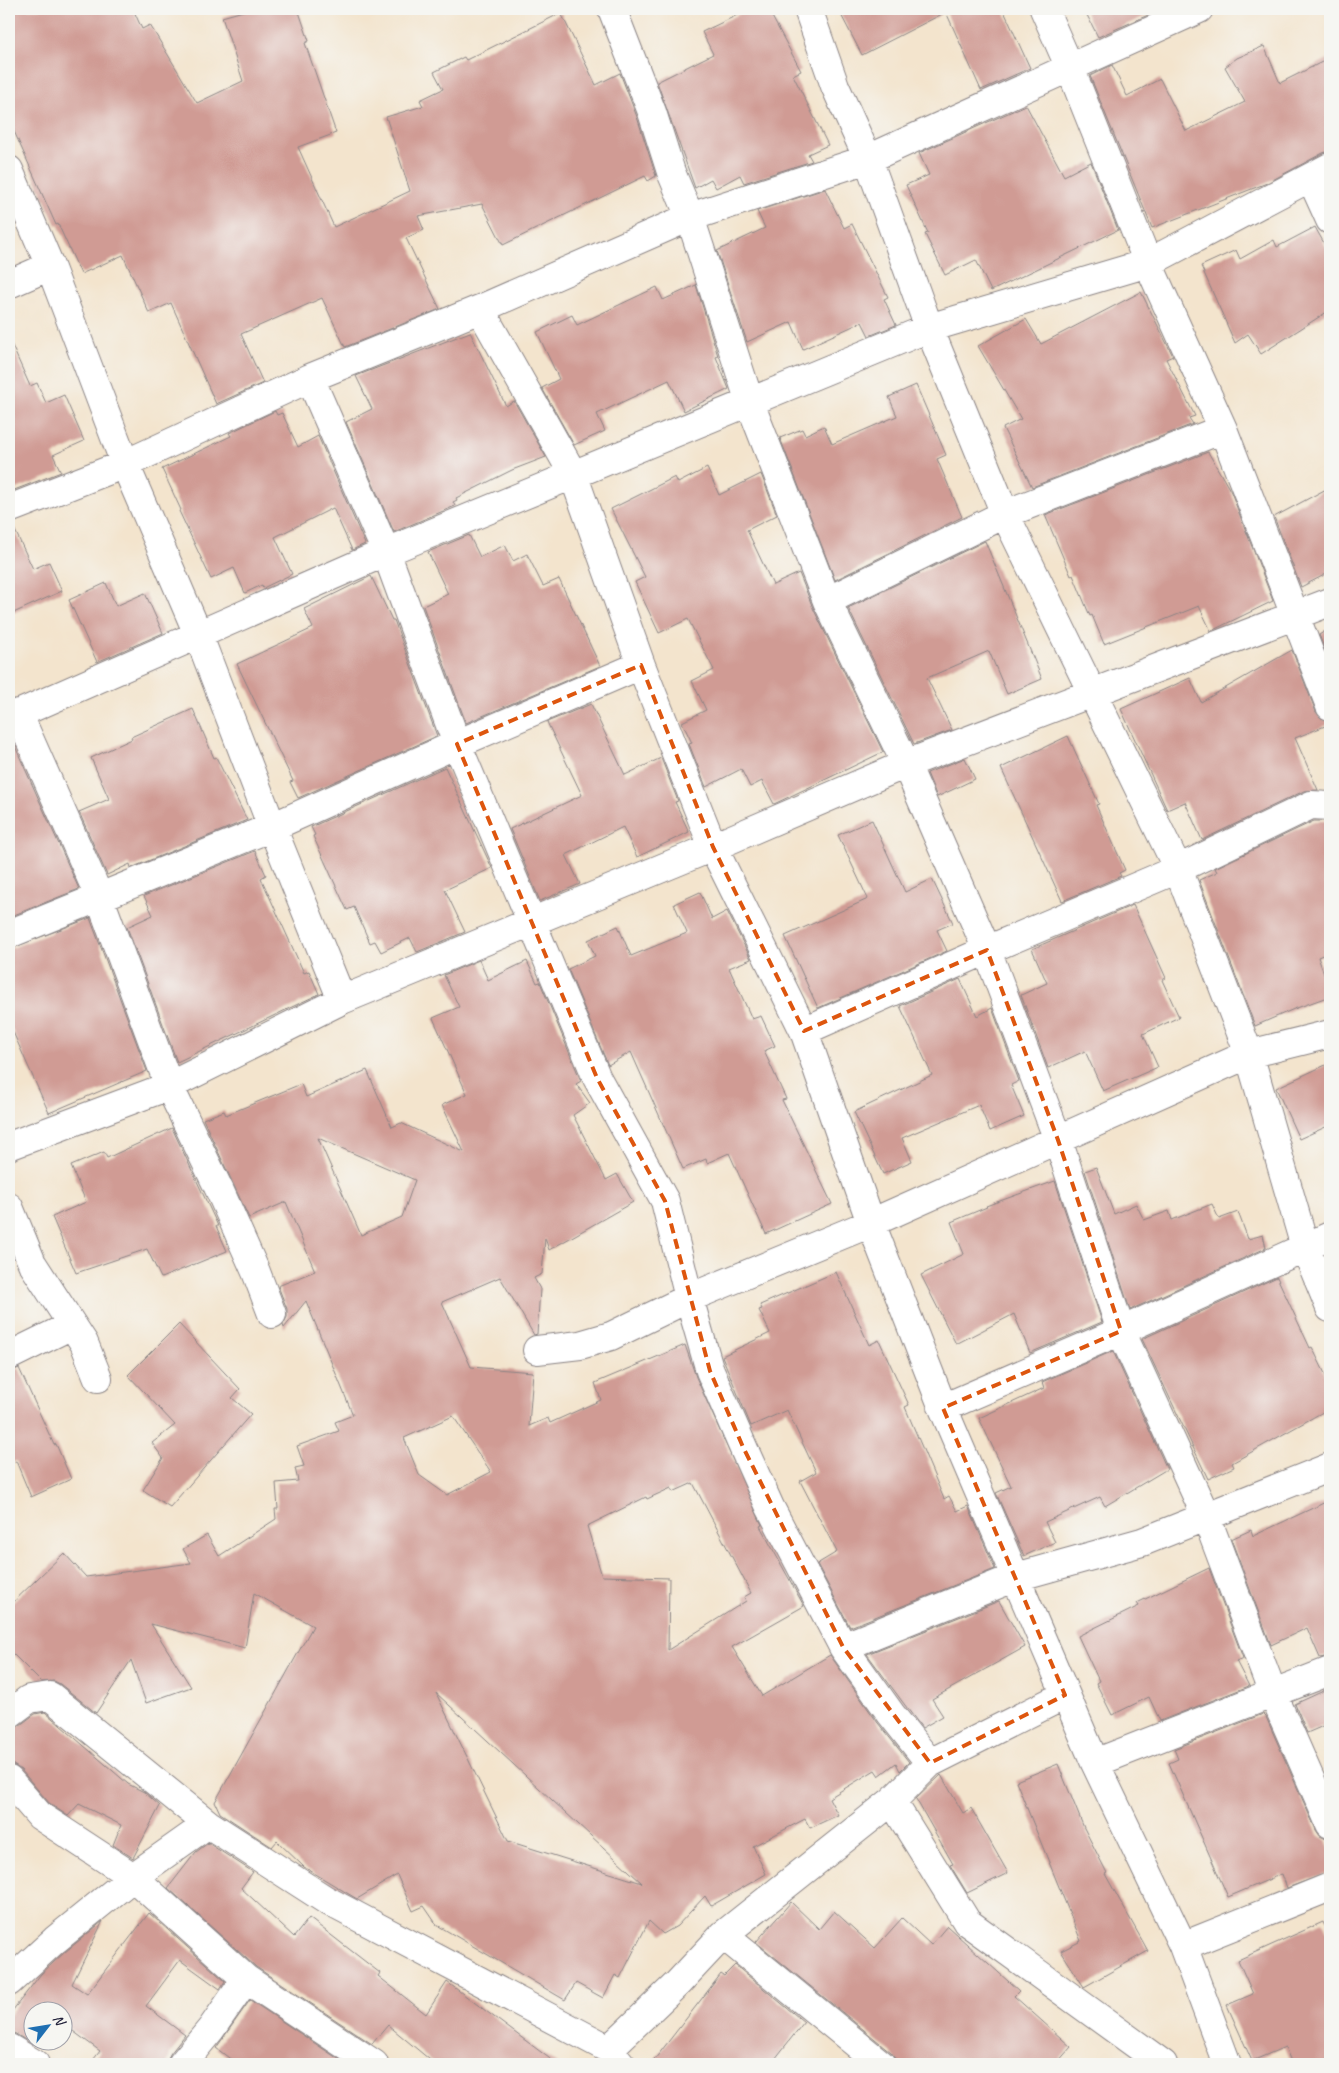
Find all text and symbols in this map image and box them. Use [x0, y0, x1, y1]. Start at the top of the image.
north arrow [22, 2000, 72, 2050]
text: N [49, 2011, 69, 2030]

